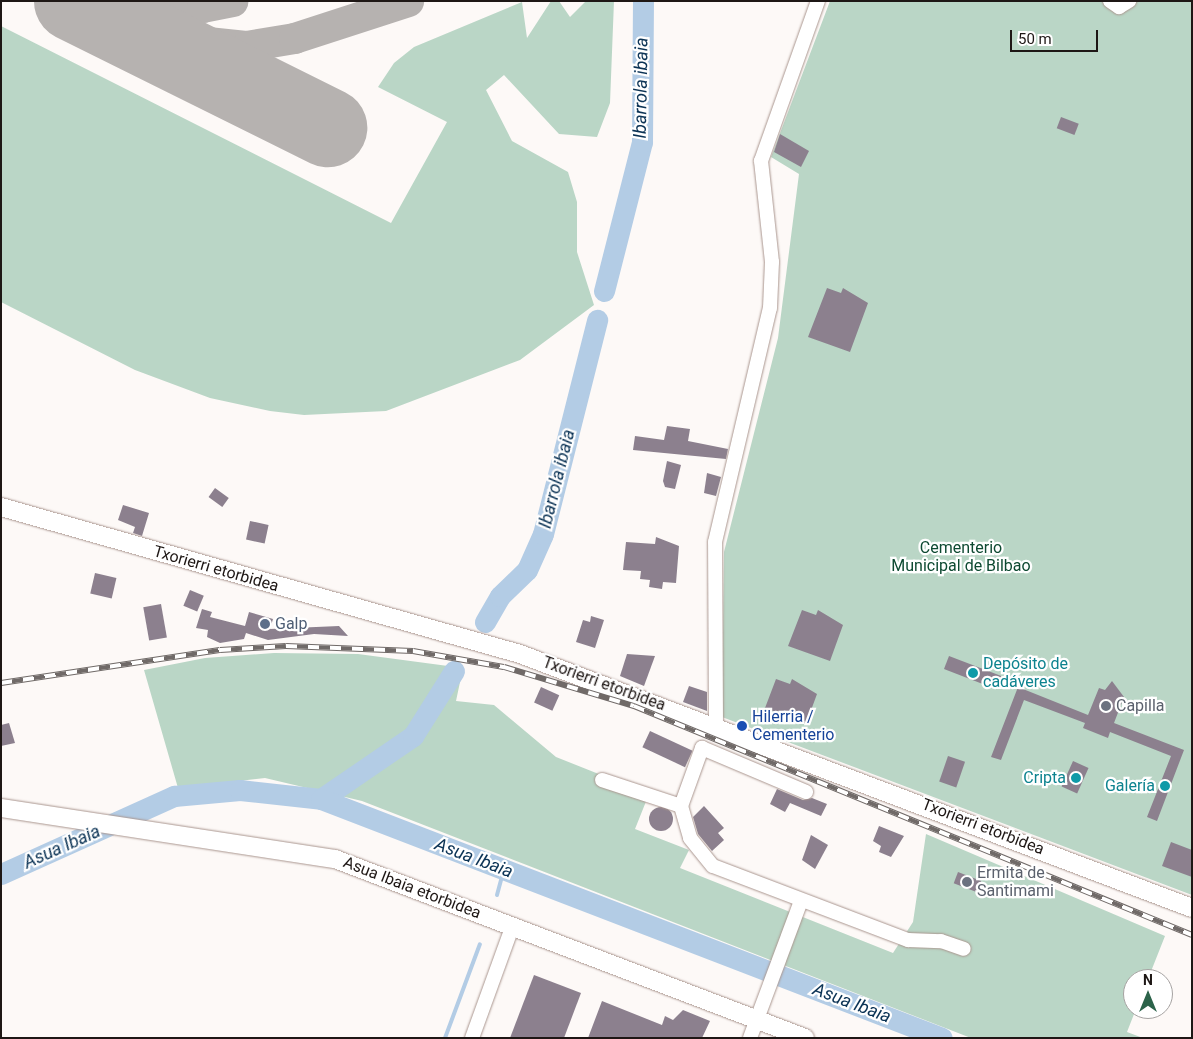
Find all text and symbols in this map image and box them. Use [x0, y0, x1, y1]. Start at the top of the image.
scale bar [1013, 20, 1100, 52]
text: 50 m [1018, 30, 1052, 48]
water label: Ibarrola ibaia [629, 37, 653, 139]
water label: Ibarrola ibaia [534, 427, 580, 531]
park label: Cementerio Municipal de Bilbao [891, 538, 1031, 576]
street label: Txorierri etorbidea [151, 542, 281, 596]
place label: Galp [275, 614, 307, 634]
marker: Galp [259, 618, 271, 630]
street label: Txorierri etorbidea [540, 653, 668, 715]
place label: Depósito de cadáveres [983, 654, 1068, 692]
marker: Depósito de cadáveres [967, 667, 979, 679]
place label: Capilla [1116, 696, 1164, 716]
marker: Capilla [1100, 700, 1112, 712]
place label: Hilerria / Cementerio [752, 707, 834, 745]
marker: Hilerria / Cementerio [736, 720, 748, 732]
place label: Cripta [1023, 768, 1066, 788]
marker: Cripta [1070, 772, 1082, 784]
place label: Galería [1105, 776, 1155, 796]
marker: Galería [1159, 780, 1171, 792]
street label: Txorierri etorbidea [919, 795, 1047, 859]
water label: Asua Ibaia [20, 821, 104, 873]
water label: Asua Ibaia [432, 833, 516, 883]
street label: Asua Ibaia etorbidea [340, 853, 484, 923]
place label: Ermita de Santimami [977, 863, 1054, 901]
marker: Ermita de Santimami [961, 876, 973, 888]
north arrow [1123, 969, 1173, 1019]
text: N [1143, 972, 1153, 988]
water label: Asua Ibaia [810, 978, 894, 1028]

